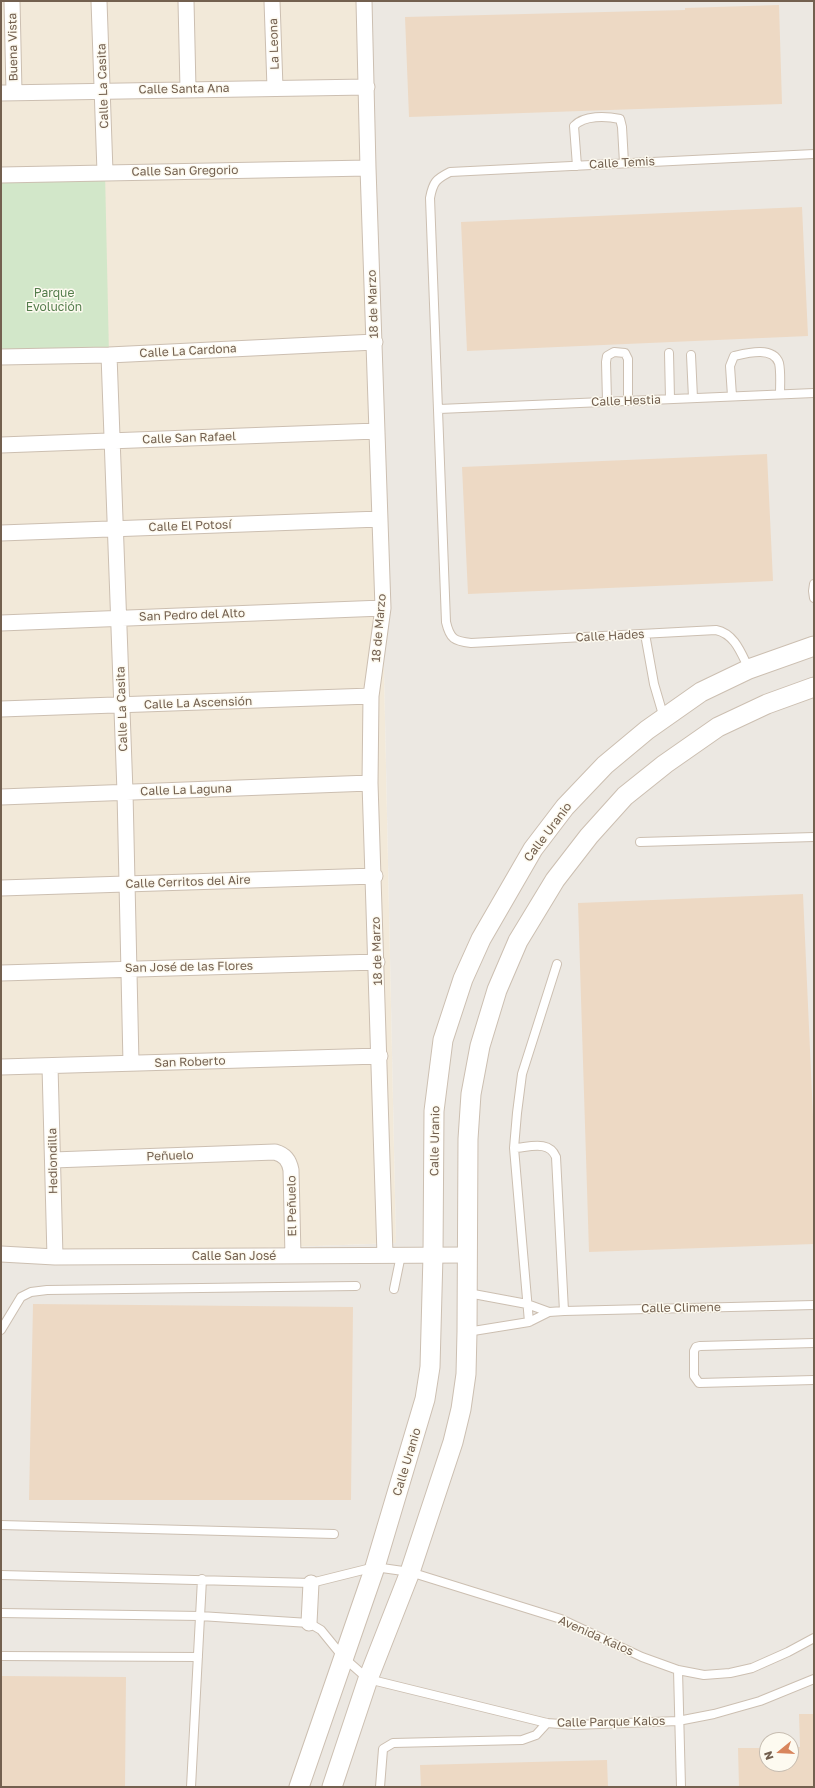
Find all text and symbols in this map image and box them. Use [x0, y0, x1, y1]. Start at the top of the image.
street label: Buena Vista [5, 13, 21, 81]
street label: La Leona [266, 18, 282, 70]
street label: Calle La Casita [94, 43, 112, 129]
street label: Calle Santa Ana [138, 81, 230, 97]
street label: Calle Temis [589, 154, 655, 172]
street label: Calle San Gregorio [131, 163, 239, 179]
street label: 18 de Marzo [365, 269, 381, 339]
park label: Parque Evolución [26, 286, 82, 314]
street label: Calle La Cardona [139, 341, 237, 361]
street label: Calle Hestia [591, 393, 661, 409]
street label: Calle San Rafael [142, 429, 236, 447]
street label: Calle El Potosí [148, 517, 232, 535]
street label: 18 de Marzo [369, 593, 389, 663]
street label: San Pedro del Alto [139, 606, 245, 624]
street label: Calle Hades [575, 627, 645, 645]
street label: Calle La Casita [113, 666, 131, 752]
street label: Calle La Ascensión [143, 694, 253, 712]
street label: Calle La Laguna [140, 781, 232, 799]
street label: Calle Uranio [521, 800, 575, 864]
street label: Calle Cerritos del Aire [125, 873, 251, 891]
street label: 18 de Marzo [369, 916, 385, 986]
street label: San José de las Flores [125, 959, 253, 975]
street label: San Roberto [154, 1054, 226, 1070]
street label: Calle Uranio [427, 1106, 443, 1176]
street label: Hediondilla [45, 1128, 61, 1194]
street label: Peñuelo [146, 1148, 194, 1164]
street label: El Peñuelo [284, 1175, 300, 1237]
street label: Calle San José [192, 1249, 276, 1263]
street label: Calle Climene [641, 1300, 721, 1316]
street label: Calle Uranio [390, 1426, 424, 1498]
street label: Avenida Kalos [556, 1613, 636, 1659]
street label: Calle Parque Kalos [557, 1714, 665, 1730]
north arrow [759, 1732, 799, 1772]
text: N [761, 1750, 776, 1762]

